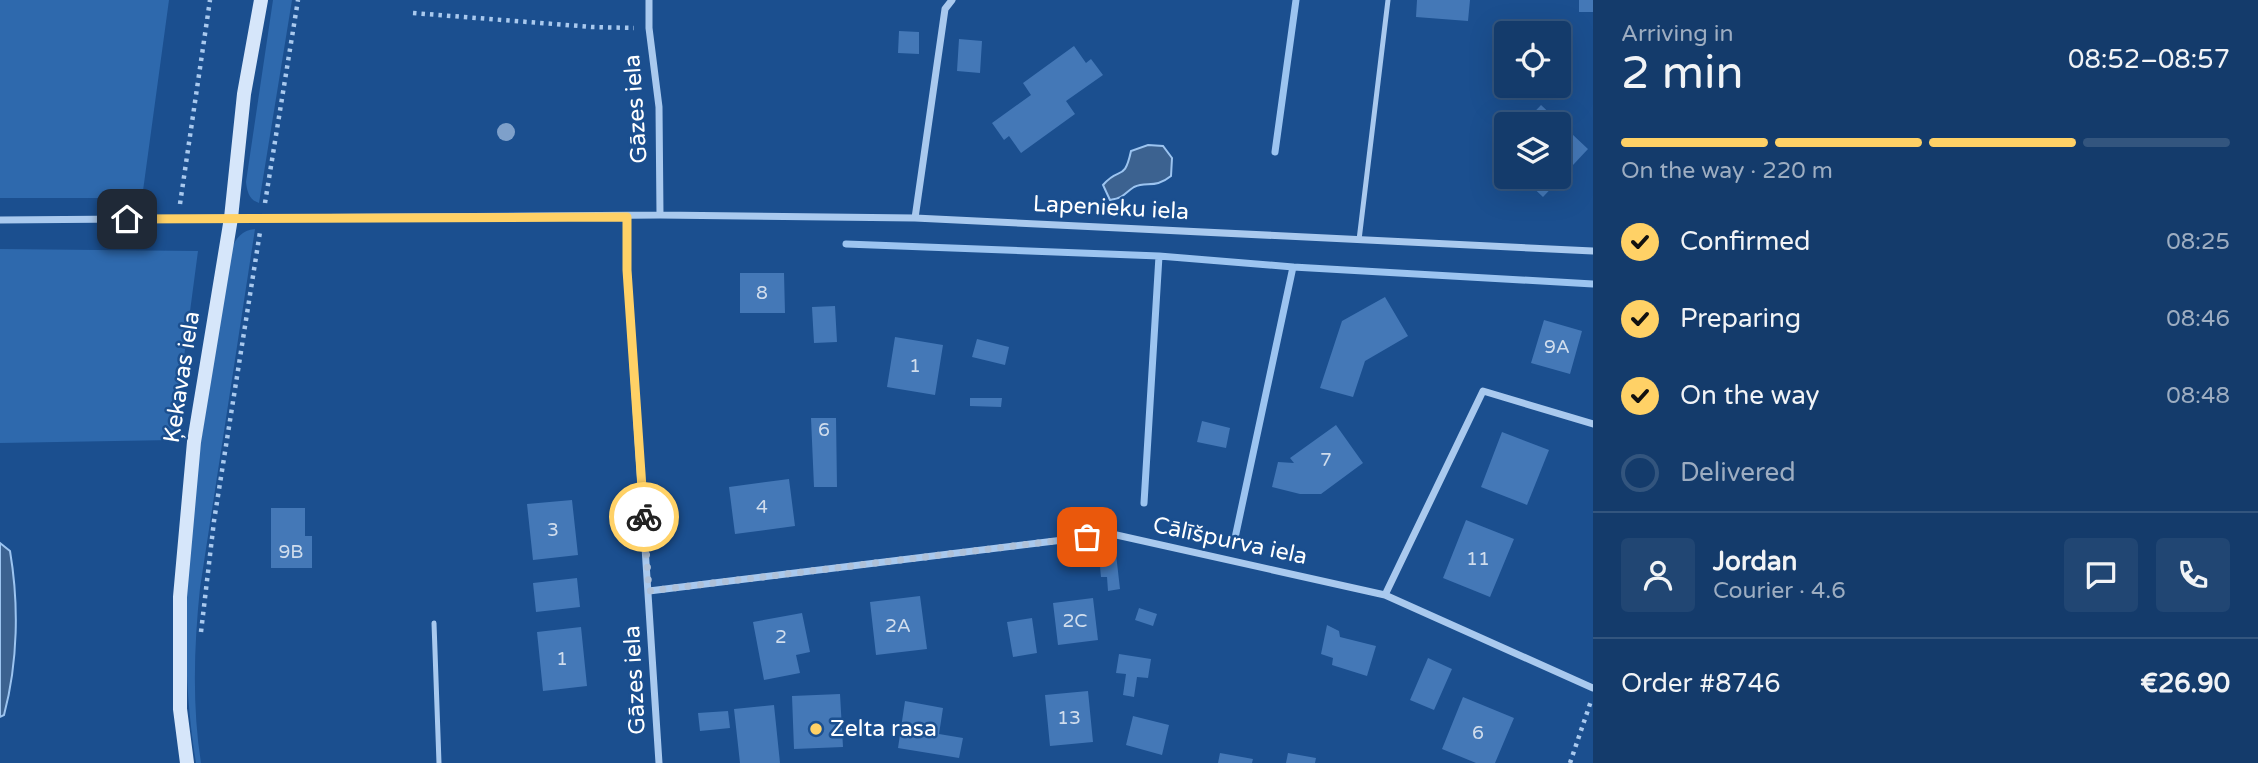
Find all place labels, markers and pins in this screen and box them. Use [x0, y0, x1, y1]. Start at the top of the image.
pin [97, 189, 157, 249]
pin [1057, 507, 1117, 567]
place label: Zelta rasa [830, 715, 937, 743]
marker: Zelta rasa [808, 721, 824, 737]

